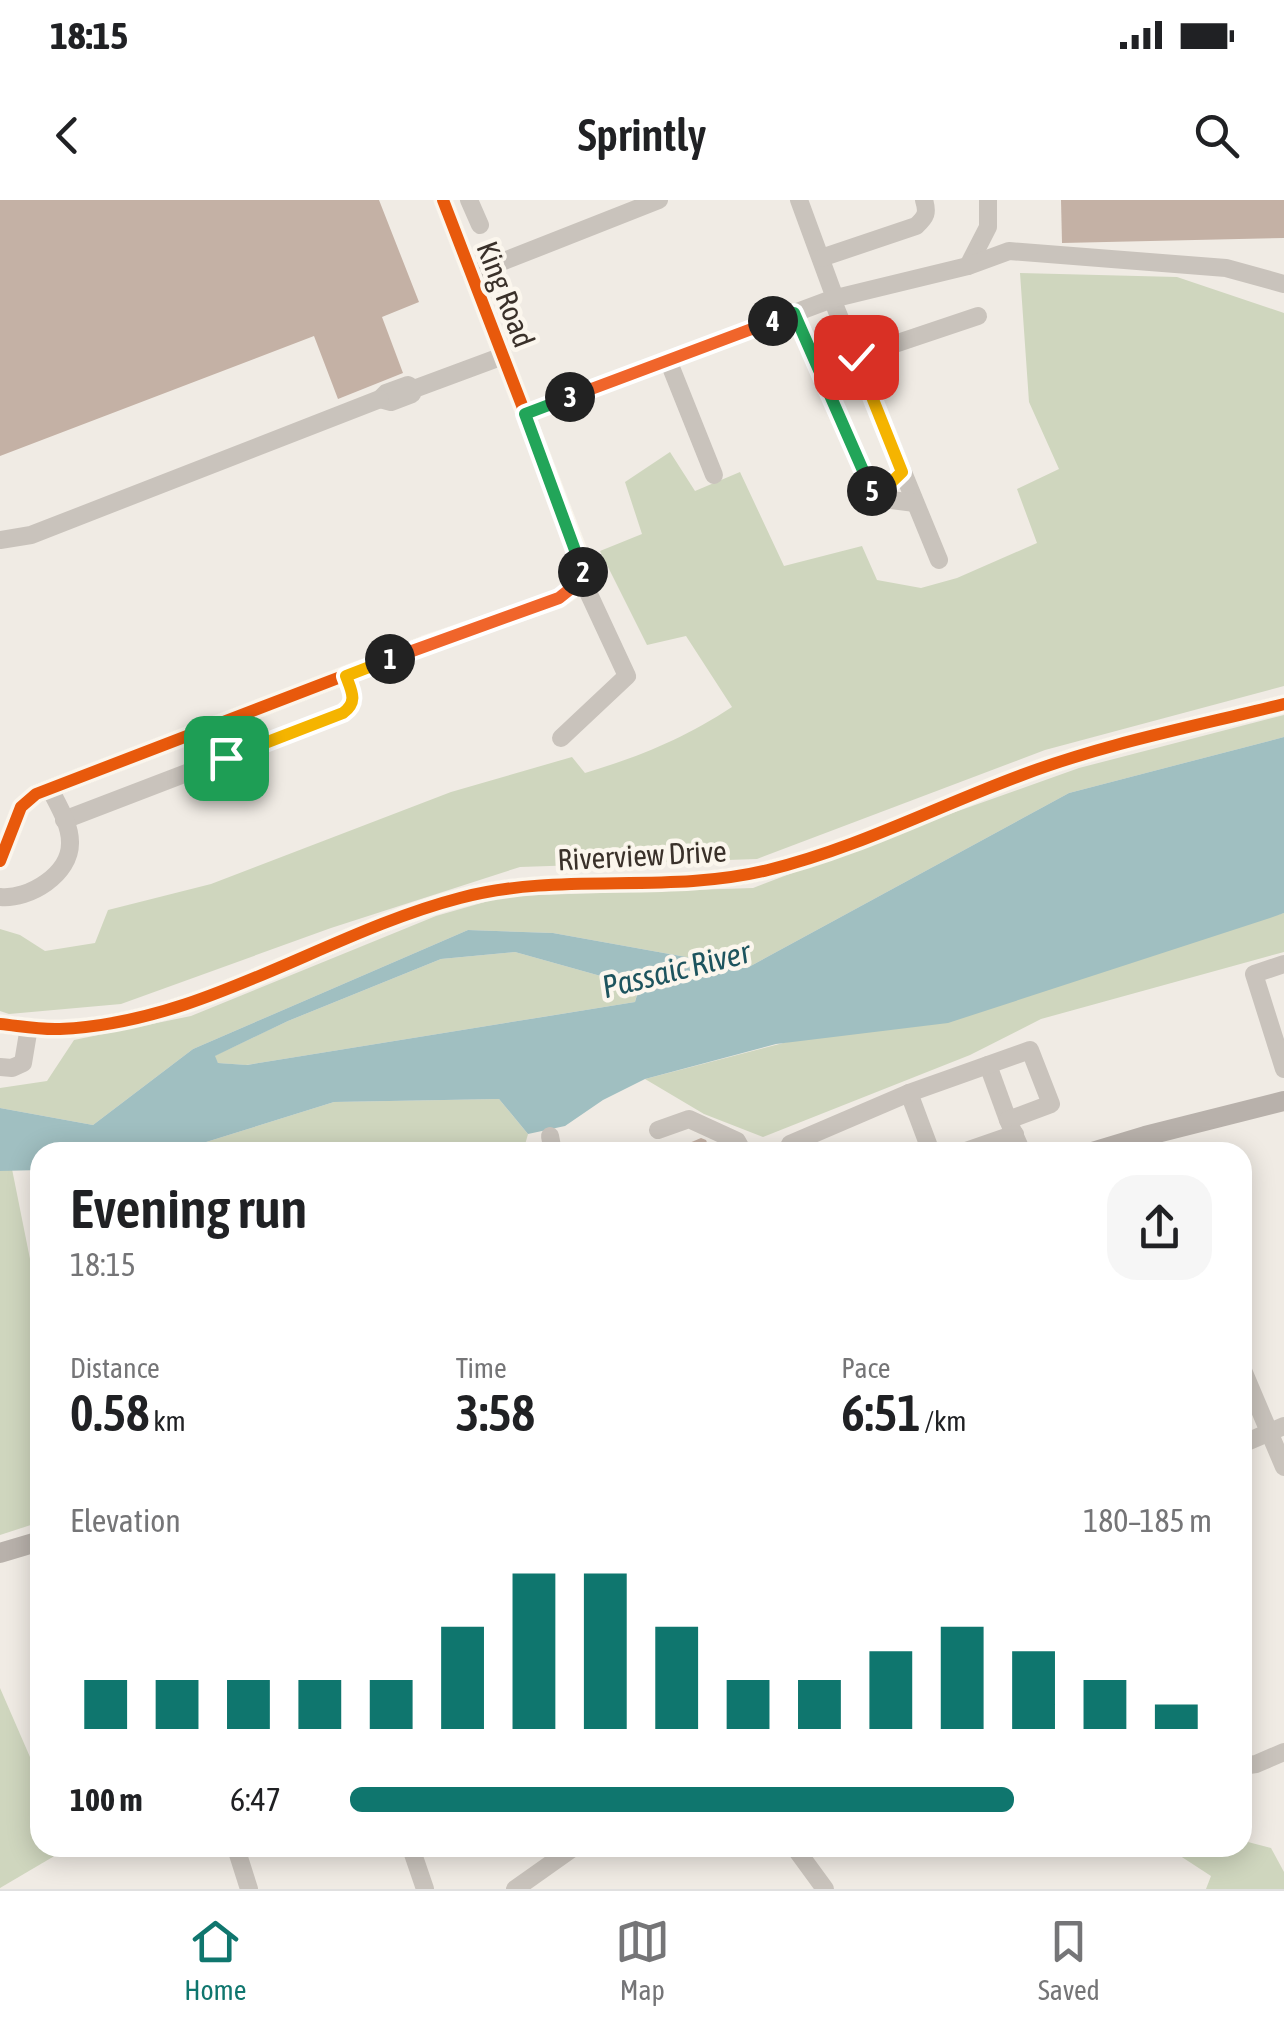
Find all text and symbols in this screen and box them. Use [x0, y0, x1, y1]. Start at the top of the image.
text: 18:15 [50, 14, 128, 57]
icon: back [40, 108, 95, 163]
icon: search [1189, 108, 1244, 163]
text: Sprintly [578, 109, 706, 161]
street label: King Road [470, 236, 542, 352]
pin: 4 [748, 296, 798, 346]
text: 4 [766, 305, 780, 337]
pin [814, 315, 899, 400]
icon: check [829, 330, 884, 385]
pin: 3 [545, 372, 595, 422]
text: 3 [563, 381, 577, 413]
pin: 5 [847, 466, 897, 516]
text: 5 [865, 475, 879, 507]
pin: 2 [558, 547, 608, 597]
text: 2 [576, 556, 590, 588]
pin: 1 [365, 634, 415, 684]
text: 1 [383, 643, 397, 675]
pin [184, 716, 269, 801]
icon: arrive [199, 731, 254, 786]
street label: Riverview Drive [557, 834, 727, 876]
water label: Passaic River [598, 932, 755, 1005]
button: share [1107, 1175, 1212, 1280]
text: Evening run [70, 1177, 307, 1240]
text: 18:15 [70, 1246, 136, 1283]
text: Distance [70, 1352, 160, 1384]
text: Time [456, 1352, 507, 1384]
text: Pace [841, 1352, 891, 1384]
text: 0.58 [70, 1384, 149, 1442]
text: 3:58 [456, 1384, 535, 1442]
text: 6:51 [841, 1384, 921, 1442]
text: km [149, 1405, 186, 1437]
text: /km [921, 1405, 967, 1437]
text: Elevation [70, 1502, 181, 1539]
text: 180–185 m [1083, 1502, 1212, 1539]
text: 100 m [70, 1781, 143, 1818]
text: 6:47 [230, 1781, 281, 1818]
tab: Home [184, 1914, 246, 2006]
tab: Map [615, 1914, 670, 2006]
tab: Saved [1038, 1914, 1100, 2006]

